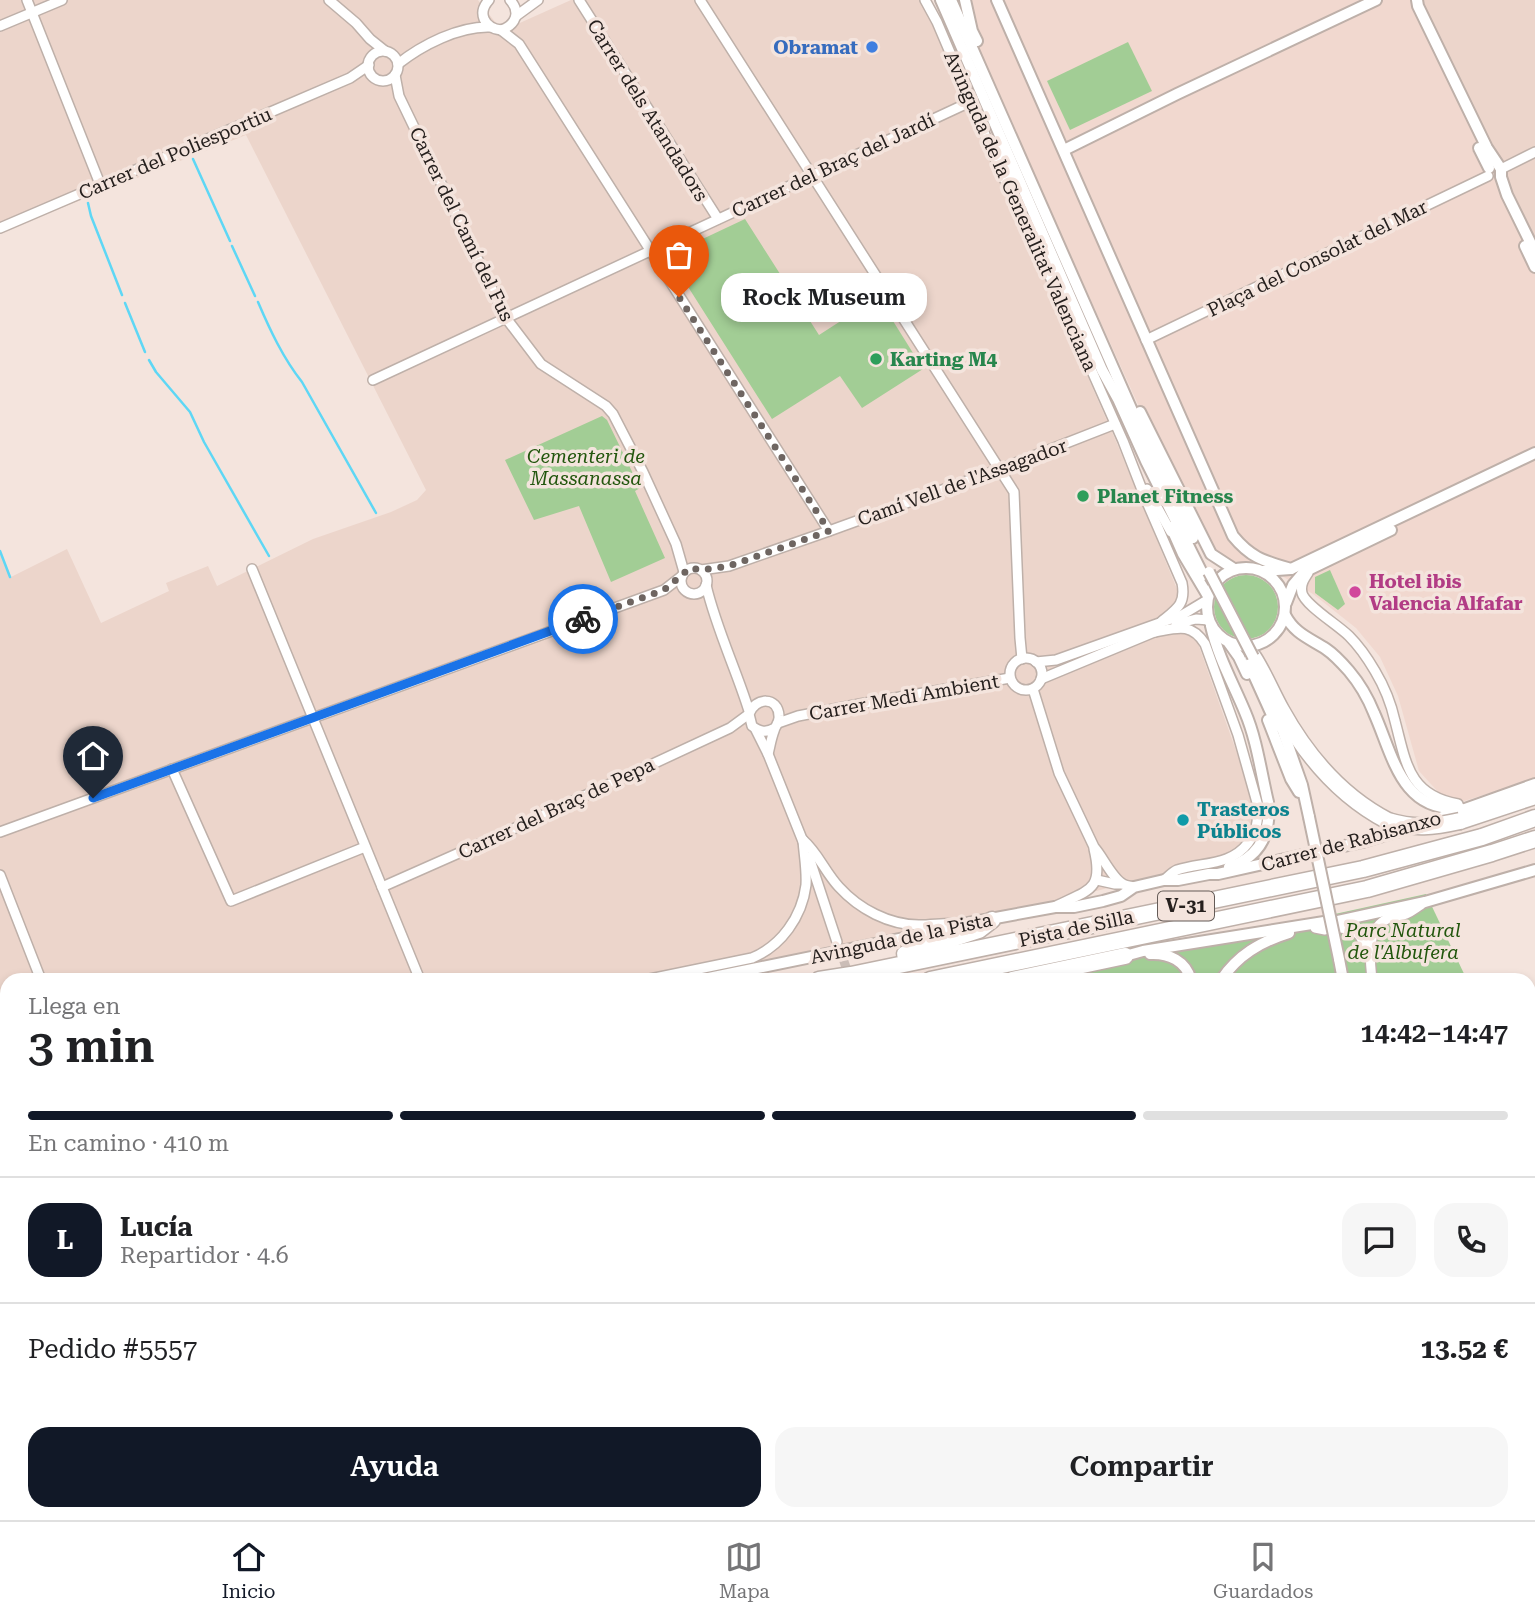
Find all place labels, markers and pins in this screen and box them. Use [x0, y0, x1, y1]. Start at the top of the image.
place label: Obramat [773, 36, 858, 59]
marker: Obramat [864, 39, 880, 55]
pin [649, 225, 709, 297]
callout: Rock Museum [721, 272, 928, 322]
place label: Karting M4 [890, 348, 998, 371]
marker: Karting M4 [868, 351, 884, 367]
place label: Planet Fitness [1097, 485, 1234, 508]
marker: Planet Fitness [1075, 488, 1091, 504]
place label: Hotel ibis Valencia Alfafar [1369, 570, 1523, 615]
marker: Hotel ibis Valencia Alfafar [1347, 584, 1363, 600]
pin [63, 726, 123, 798]
place label: Trasteros Públicos [1197, 798, 1290, 843]
marker: Trasteros Públicos [1175, 812, 1191, 828]

